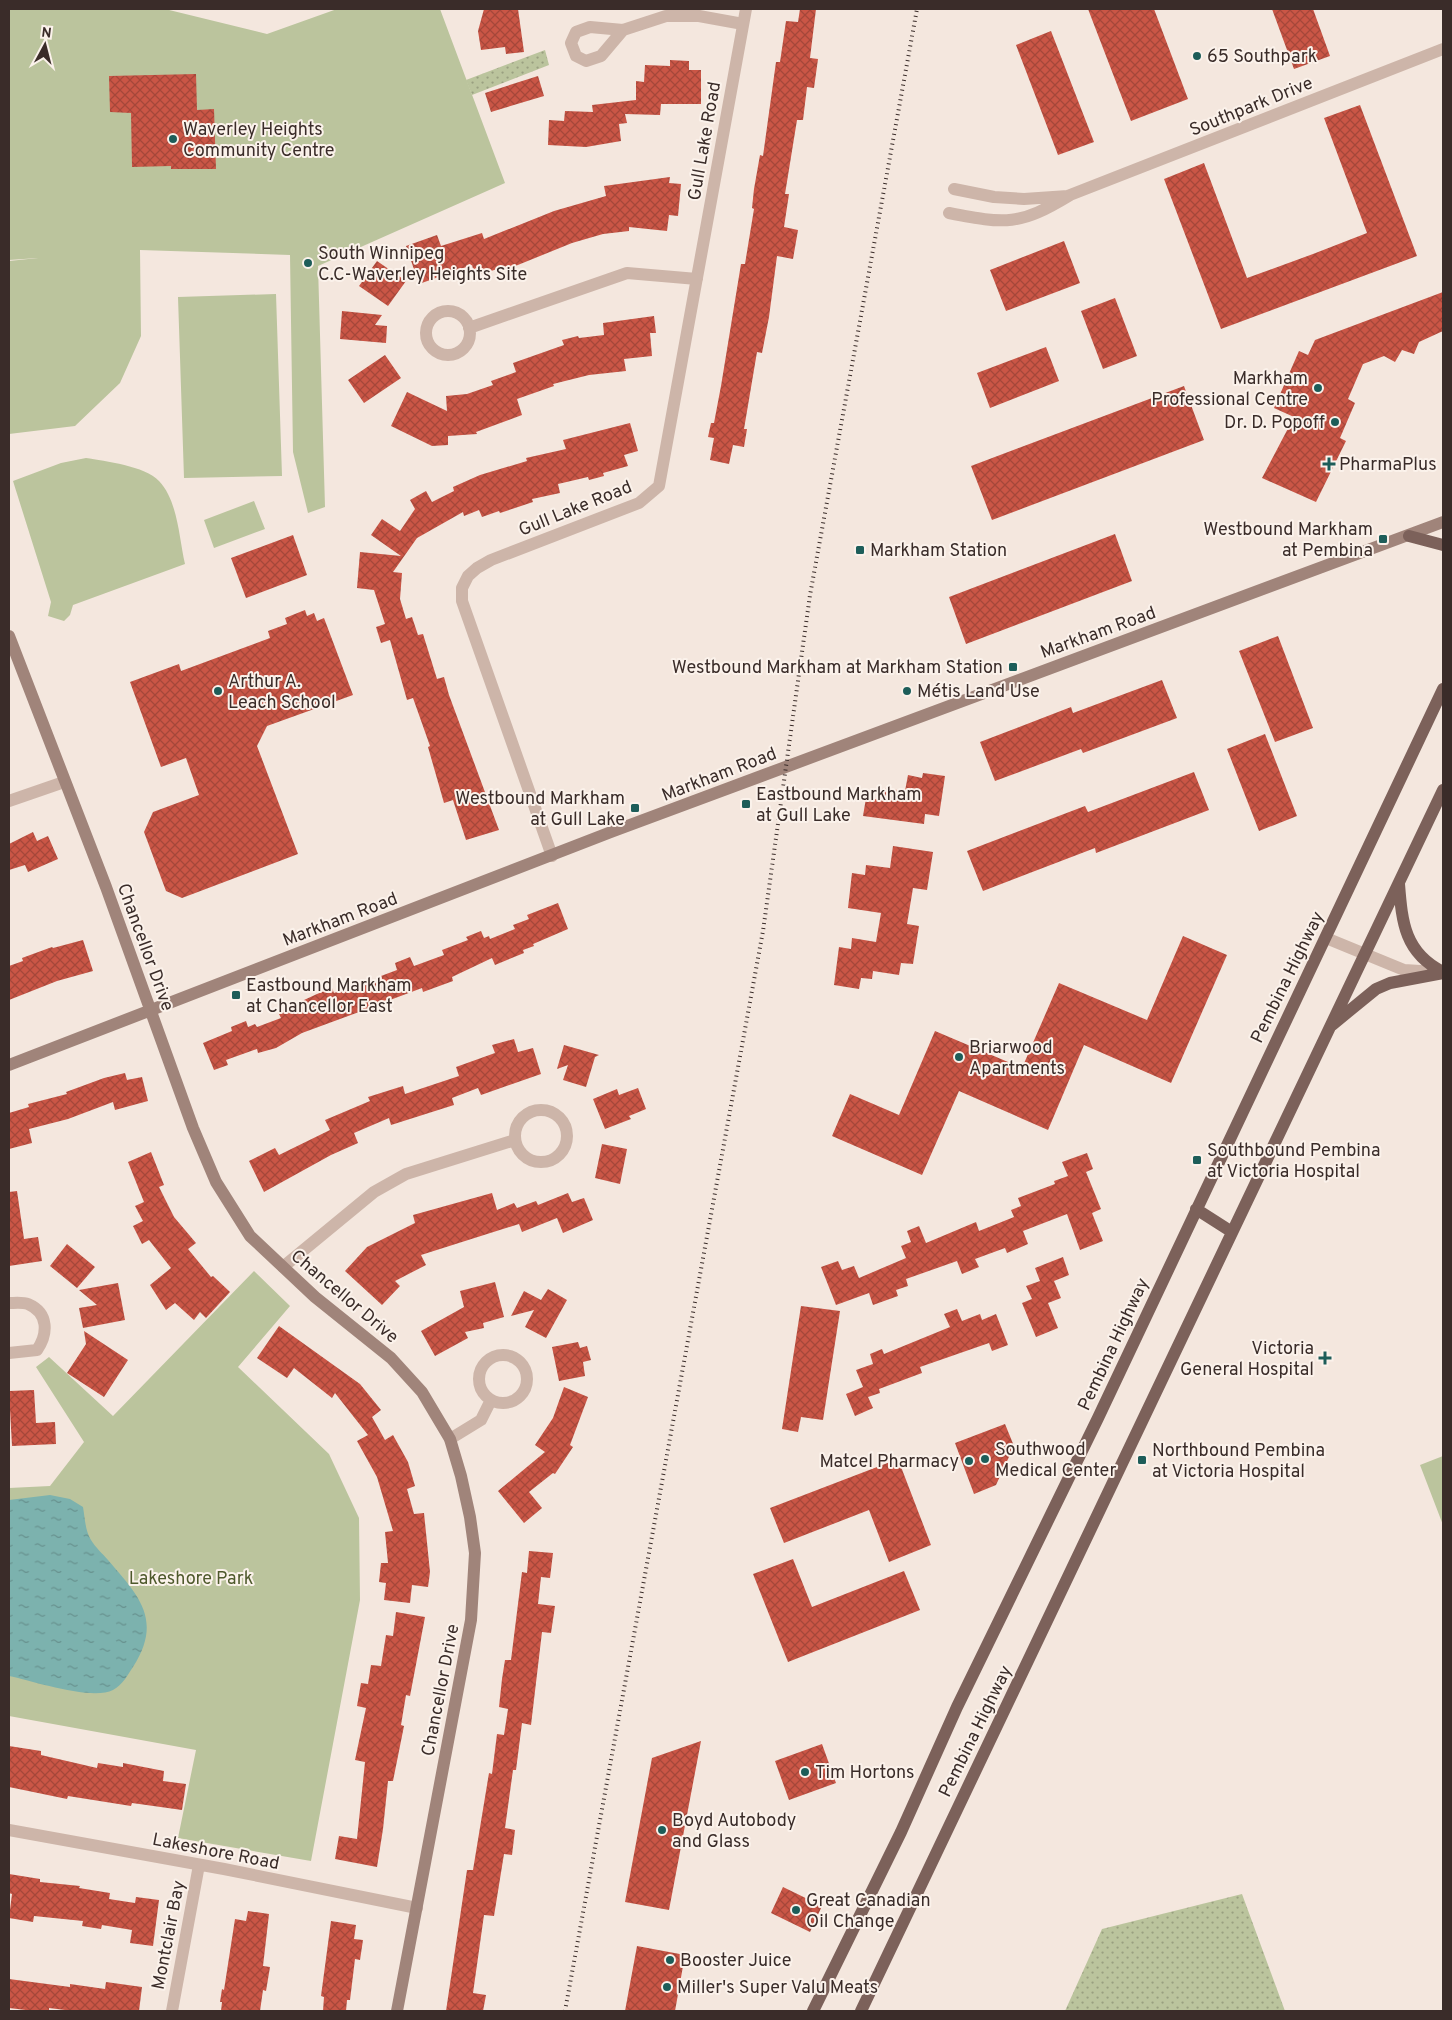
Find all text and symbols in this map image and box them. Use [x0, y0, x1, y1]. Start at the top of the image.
north arrow [20, 20, 70, 70]
text: N [40, 25, 52, 43]
place label: 65 Southpark [1207, 46, 1317, 69]
marker: 65 Southpark [1191, 50, 1203, 62]
street label: Southpark Drive [1187, 72, 1317, 143]
street label: Gull Lake Road [684, 80, 727, 203]
place label: Waverley Heights Community Centre [183, 119, 334, 163]
marker: Waverley Heights Community Centre [167, 133, 179, 145]
place label: South Winnipeg C.C-Waverley Heights Site [318, 243, 527, 287]
marker: South Winnipeg C.C-Waverley Heights Site [302, 257, 314, 269]
place label: Markham Professional Centre [1151, 368, 1308, 412]
marker: Markham Professional Centre [1312, 382, 1324, 394]
place label: Dr. D. Popoff [1224, 412, 1325, 435]
marker: Dr. D. Popoff [1329, 416, 1341, 428]
place label: PharmaPlus [1339, 454, 1437, 477]
marker: PharmaPlus [1323, 458, 1335, 470]
street label: Gull Lake Road [515, 476, 636, 543]
place label: Westbound Markham at Pembina [1203, 519, 1373, 563]
marker: Westbound Markham at Pembina [1377, 533, 1389, 545]
place label: Markham Station [870, 540, 1007, 563]
marker: Markham Station [854, 544, 866, 556]
street label: Markham Road [1038, 602, 1159, 665]
place label: Westbound Markham at Markham Station [672, 657, 1003, 680]
marker: Westbound Markham at Markham Station [1007, 661, 1019, 673]
place label: Arthur A. Leach School [228, 671, 336, 715]
place label: Métis Land Use [917, 681, 1040, 704]
marker: Arthur A. Leach School [212, 685, 224, 697]
marker: Métis Land Use [901, 685, 913, 697]
street label: Markham Road [659, 743, 780, 808]
place label: Eastbound Markham at Gull Lake [756, 784, 922, 828]
place label: Westbound Markham at Gull Lake [455, 788, 625, 832]
marker: Eastbound Markham at Gull Lake [740, 798, 752, 810]
marker: Westbound Markham at Gull Lake [629, 802, 641, 814]
street label: Chancellor Drive [111, 881, 178, 1014]
street label: Markham Road [280, 888, 401, 953]
street label: Pembina Highway [1246, 908, 1330, 1047]
place label: Eastbound Markham at Chancellor East [246, 975, 412, 1019]
marker: Eastbound Markham at Chancellor East [230, 989, 242, 1001]
place label: Briarwood Apartments [969, 1037, 1065, 1081]
marker: Briarwood Apartments [953, 1051, 965, 1063]
place label: Southbound Pembina at Victoria Hospital [1207, 1140, 1381, 1184]
marker: Southbound Pembina at Victoria Hospital [1191, 1154, 1203, 1166]
street label: Chancellor Drive [285, 1245, 403, 1349]
street label: Pembina Highway [1074, 1275, 1155, 1415]
place label: Victoria General Hospital [1180, 1338, 1314, 1382]
marker: Victoria General Hospital [1318, 1351, 1332, 1365]
place label: Southwood Medical Center [995, 1439, 1116, 1483]
place label: Northbound Pembina at Victoria Hospital [1152, 1440, 1325, 1484]
place label: Matcel Pharmacy [820, 1451, 959, 1474]
marker: Southwood Medical Center [979, 1453, 991, 1465]
marker: Northbound Pembina at Victoria Hospital [1136, 1454, 1148, 1466]
marker: Matcel Pharmacy [963, 1455, 975, 1467]
park label: Lakeshore Park [129, 1568, 253, 1591]
street label: Chancellor Drive [417, 1622, 466, 1758]
street label: Pembina Highway [934, 1662, 1018, 1801]
place label: Tim Hortons [815, 1762, 915, 1785]
marker: Tim Hortons [799, 1766, 811, 1778]
place label: Boyd Autobody and Glass [672, 1810, 796, 1854]
marker: Boyd Autobody and Glass [656, 1824, 668, 1836]
street label: Lakeshore Road [150, 1829, 281, 1876]
street label: Montclair Bay [148, 1879, 191, 1992]
place label: Great Canadian Oil Change [806, 1890, 931, 1934]
marker: Great Canadian Oil Change [790, 1904, 802, 1916]
place label: Booster Juice [680, 1950, 792, 1973]
marker: Booster Juice [664, 1954, 676, 1966]
place label: Miller's Super Valu Meats [677, 1977, 878, 2000]
marker: Miller's Super Valu Meats [661, 1981, 673, 1993]

